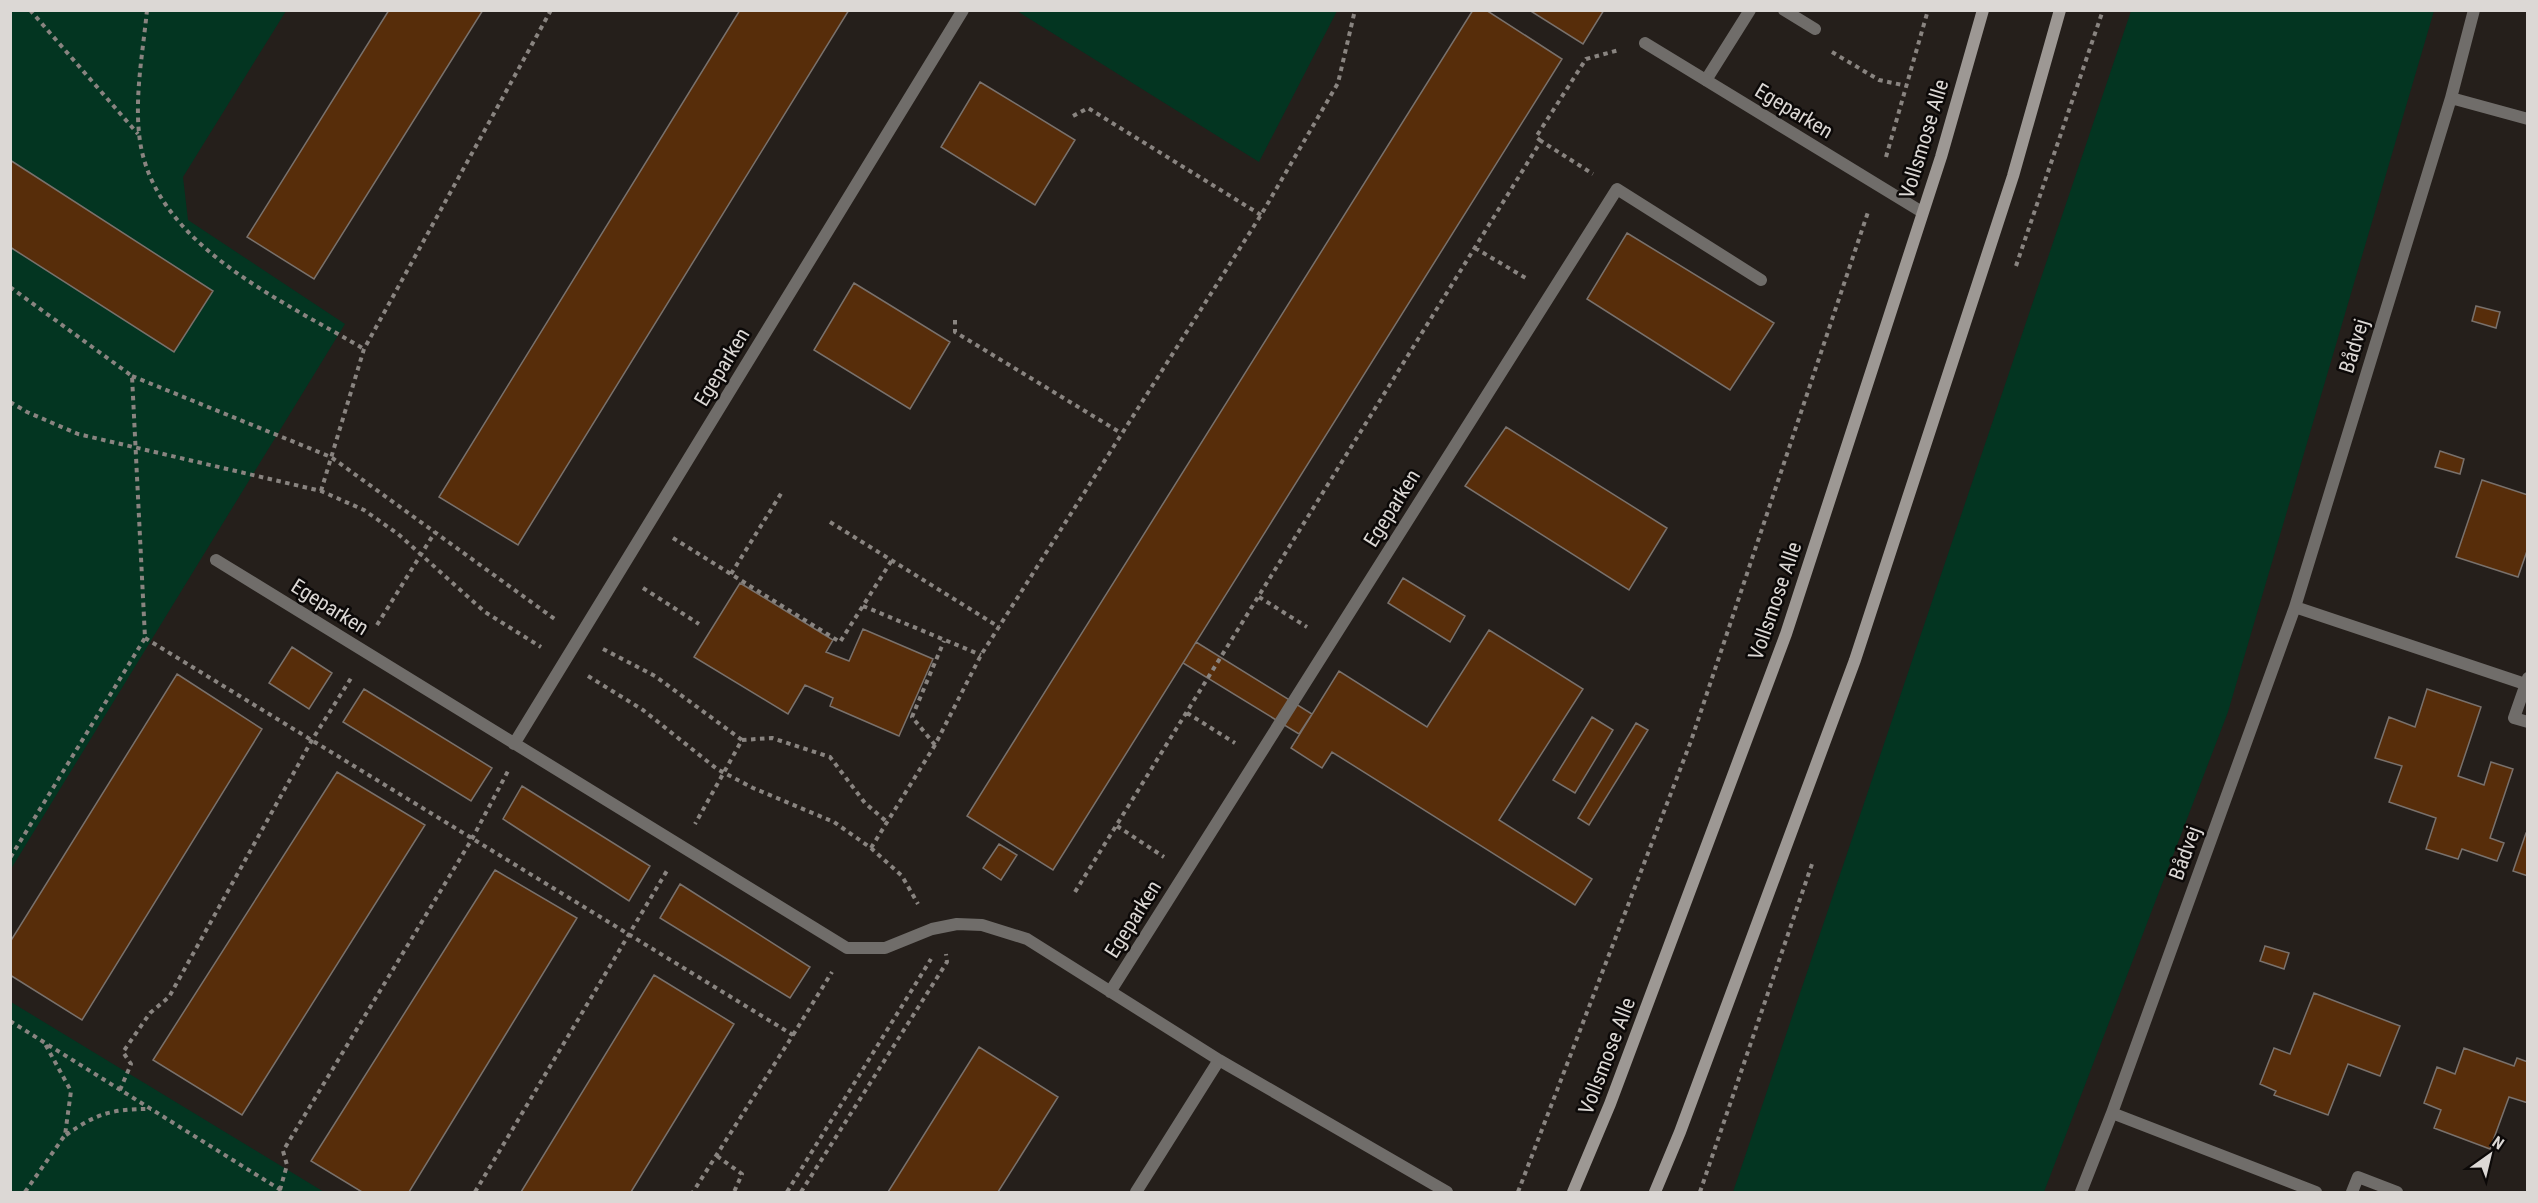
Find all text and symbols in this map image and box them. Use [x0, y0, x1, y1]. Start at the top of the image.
street label: Vollsmose Alle [1895, 76, 1954, 201]
street label: Egeparken [1751, 78, 1837, 144]
street label: Bådvej [2334, 316, 2374, 376]
street label: Egeparken [689, 324, 755, 410]
street label: Egeparken [1359, 465, 1425, 551]
street label: Vollsmose Alle [1744, 539, 1806, 663]
street label: Egeparken [287, 574, 373, 640]
street label: Bådvej [2164, 823, 2206, 883]
street label: Egeparken [1100, 876, 1166, 962]
street label: Vollsmose Alle [1574, 994, 1640, 1118]
north arrow [2460, 1125, 2520, 1185]
text: N [2489, 1132, 2507, 1154]

